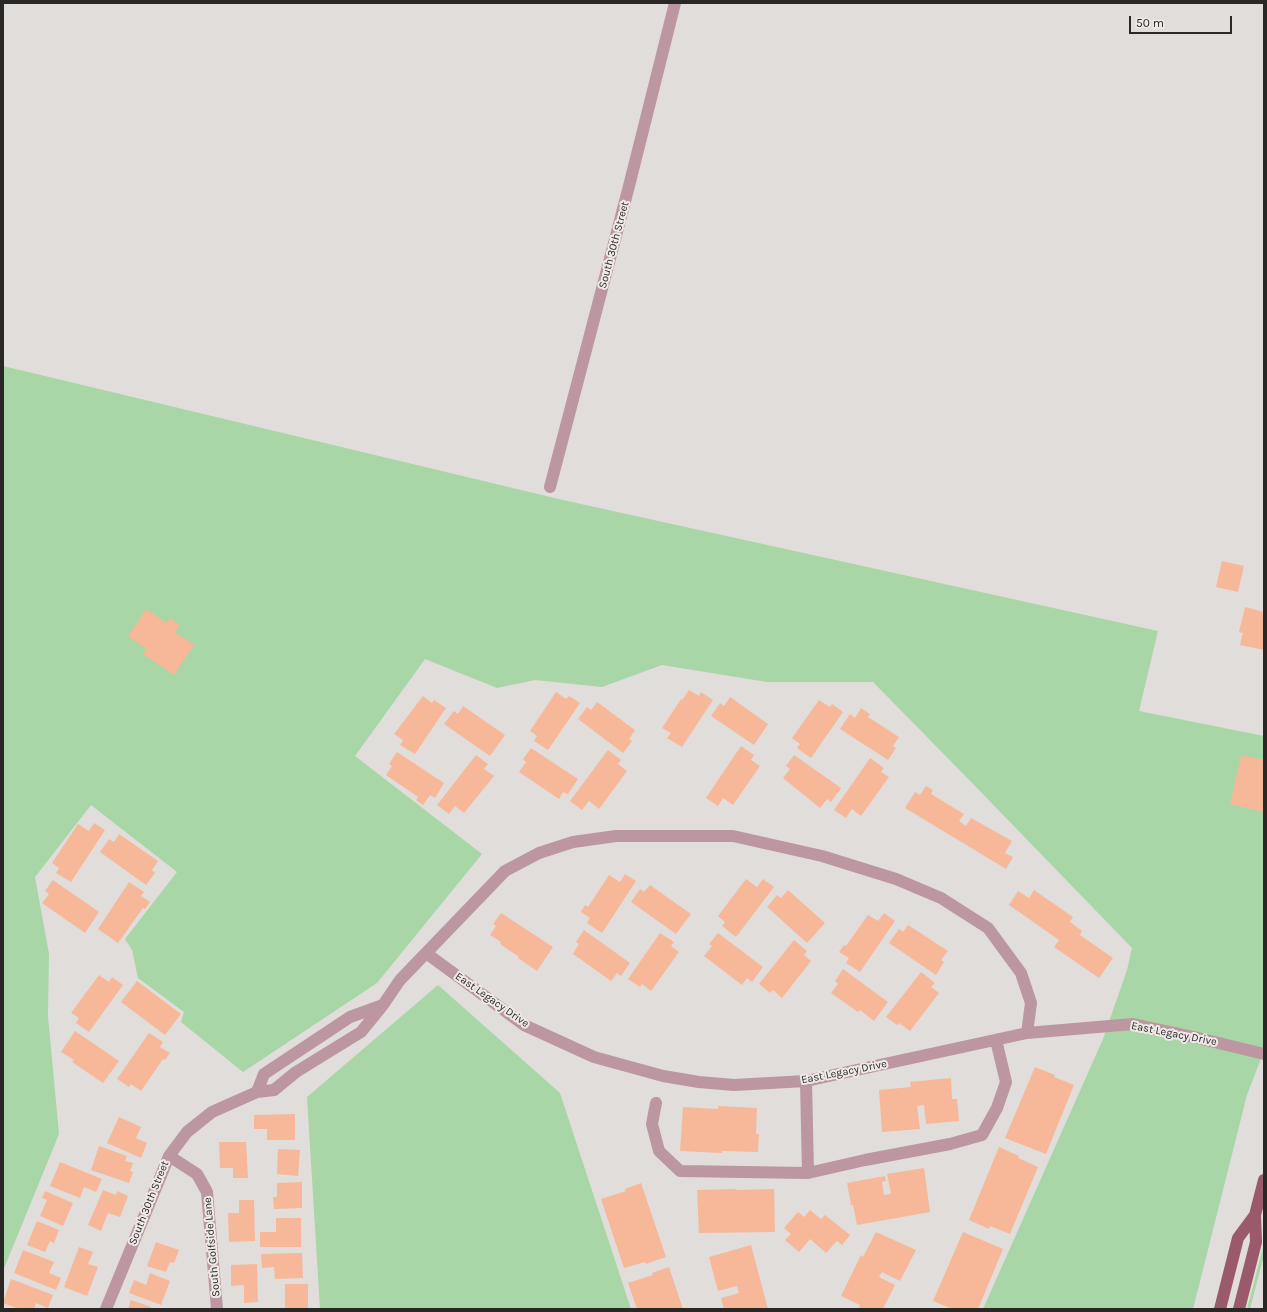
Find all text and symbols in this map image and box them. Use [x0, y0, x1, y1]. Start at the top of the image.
scale bar [1131, 8, 1234, 34]
text: 50 m [1136, 16, 1164, 30]
street label: South 30th Street [596, 200, 632, 290]
street label: East Legacy Drive [453, 970, 531, 1030]
street label: East Legacy Drive [1130, 1019, 1218, 1049]
street label: East Legacy Drive [800, 1057, 888, 1087]
street label: South 30th Street [126, 1159, 172, 1247]
street label: South Golfside Lane [201, 1197, 223, 1297]

